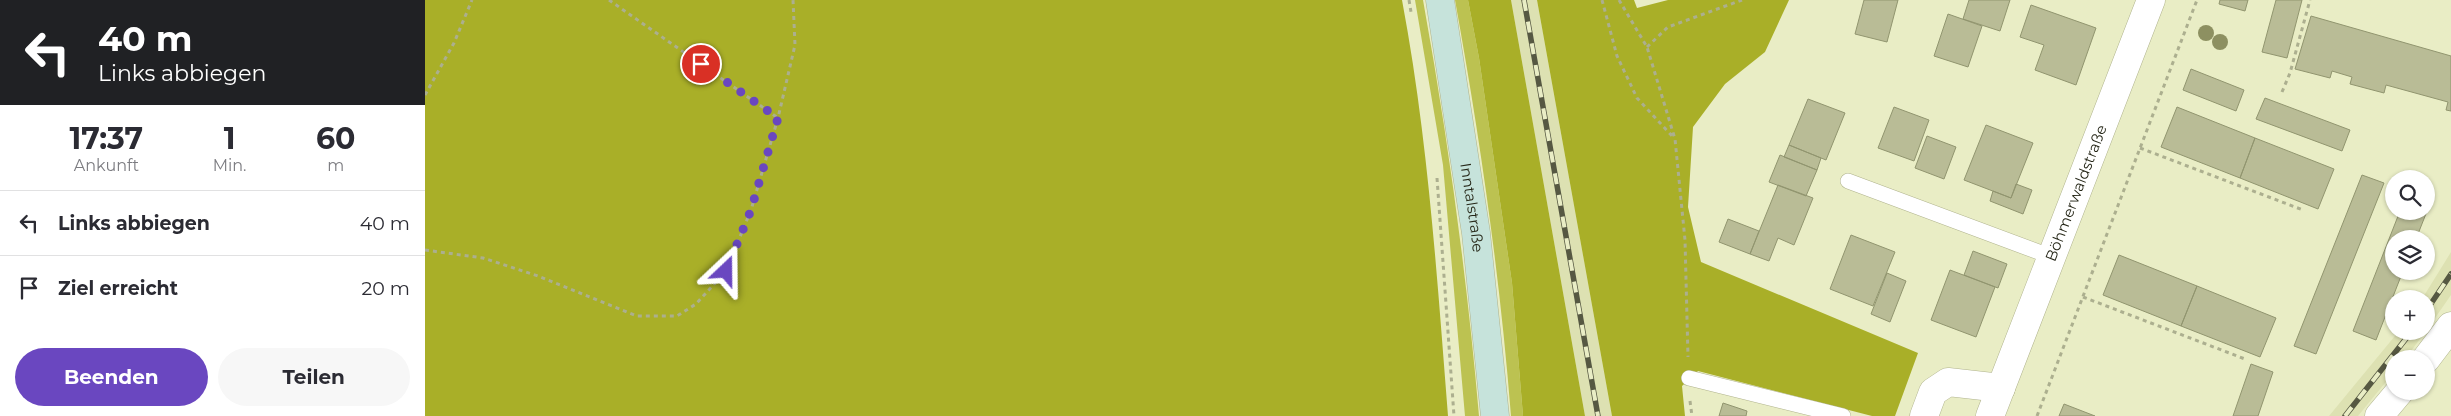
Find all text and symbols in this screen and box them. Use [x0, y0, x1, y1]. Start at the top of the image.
text: 40 m [98, 17, 193, 60]
icon: left [15, 20, 80, 85]
pin [680, 43, 722, 85]
icon: arrive [687, 50, 715, 78]
text: Links abbiegen [98, 60, 266, 87]
text: 17:37 [69, 120, 143, 157]
text: 1 [224, 120, 235, 157]
text: 60 [316, 120, 355, 157]
street label: Böhmerwaldstraße [2041, 122, 2111, 264]
text: Ankunft [74, 156, 139, 175]
text: Min. [213, 156, 247, 175]
text: m [327, 156, 344, 175]
street label: Inntalstraße [1456, 161, 1488, 253]
map controls [2385, 170, 2435, 400]
button: search [2385, 170, 2435, 220]
icon: left [15, 209, 43, 237]
text: Links abbiegen [58, 212, 210, 235]
text: 40 m [360, 212, 410, 235]
button: layers [2385, 230, 2435, 280]
position arrow [699, 244, 751, 296]
icon: arrive [15, 274, 43, 302]
text: Ziel erreicht [58, 277, 178, 300]
text: 20 m [362, 277, 410, 300]
button: + [2385, 290, 2435, 340]
button: Beenden [15, 348, 208, 406]
button: Teilen [218, 348, 410, 406]
button: − [2385, 350, 2435, 400]

